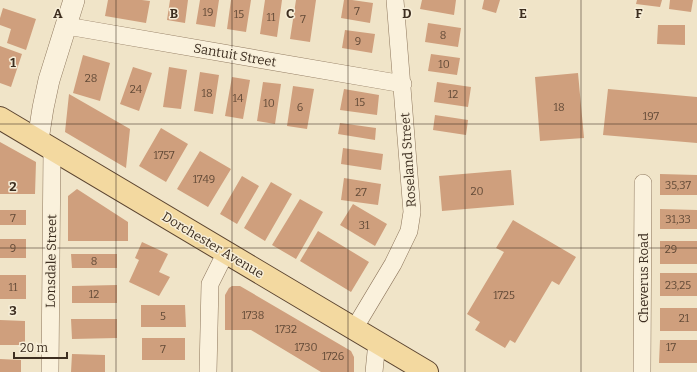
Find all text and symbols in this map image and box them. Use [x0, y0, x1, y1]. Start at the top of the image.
house number: 7 [354, 5, 360, 18]
text: A [53, 6, 63, 21]
text: B [170, 6, 178, 21]
house number: 19 [203, 6, 213, 19]
text: C [286, 6, 294, 21]
text: D [402, 6, 412, 21]
text: E [519, 6, 527, 21]
text: F [635, 6, 643, 21]
house number: 15 [234, 8, 244, 21]
house number: 11 [267, 11, 276, 24]
house number: 7 [300, 13, 306, 26]
house number: 8 [440, 29, 446, 42]
house number: 9 [355, 35, 361, 48]
street label: Santuit Street [193, 40, 278, 70]
text: 1 [10, 55, 16, 70]
house number: 10 [438, 58, 450, 71]
house number: 28 [85, 72, 97, 85]
house number: 24 [130, 83, 143, 96]
house number: 18 [201, 87, 213, 100]
house number: 12 [448, 88, 458, 101]
house number: 14 [233, 92, 244, 105]
house number: 15 [355, 96, 365, 109]
house number: 10 [263, 97, 275, 110]
house number: 6 [297, 101, 303, 114]
house number: 18 [553, 101, 565, 114]
house number: 197 [643, 110, 660, 123]
street label: Roseland Street [397, 112, 419, 208]
house number: 1757 [154, 149, 175, 162]
house number: 1749 [193, 173, 215, 186]
text: 2 [9, 179, 17, 194]
house number: 35,37 [665, 179, 692, 192]
house number: 20 [470, 185, 484, 198]
house number: 27 [355, 186, 367, 199]
street label: Dorchester Avenue [160, 209, 266, 281]
house number: 7 [10, 212, 16, 225]
house number: 31,33 [665, 213, 691, 226]
street label: Lonsdale Street [43, 214, 59, 308]
house number: 31 [359, 219, 370, 232]
street label: Cheverus Road [636, 233, 651, 323]
house number: 9 [10, 242, 16, 255]
house number: 29 [665, 243, 677, 256]
house number: 8 [91, 255, 97, 268]
house number: 23,25 [665, 279, 691, 292]
house number: 11 [9, 281, 18, 294]
house number: 12 [89, 288, 99, 301]
house number: 1725 [493, 289, 515, 302]
text: 3 [9, 303, 17, 318]
house number: 1738 [242, 309, 264, 322]
house number: 5 [160, 310, 166, 323]
house number: 21 [679, 312, 690, 325]
house number: 1732 [275, 323, 297, 336]
scale bar [14, 334, 67, 360]
text: 20 m [20, 341, 49, 355]
house number: 1730 [295, 341, 317, 354]
house number: 17 [666, 341, 676, 354]
house number: 7 [160, 343, 166, 356]
house number: 1726 [322, 350, 344, 363]

